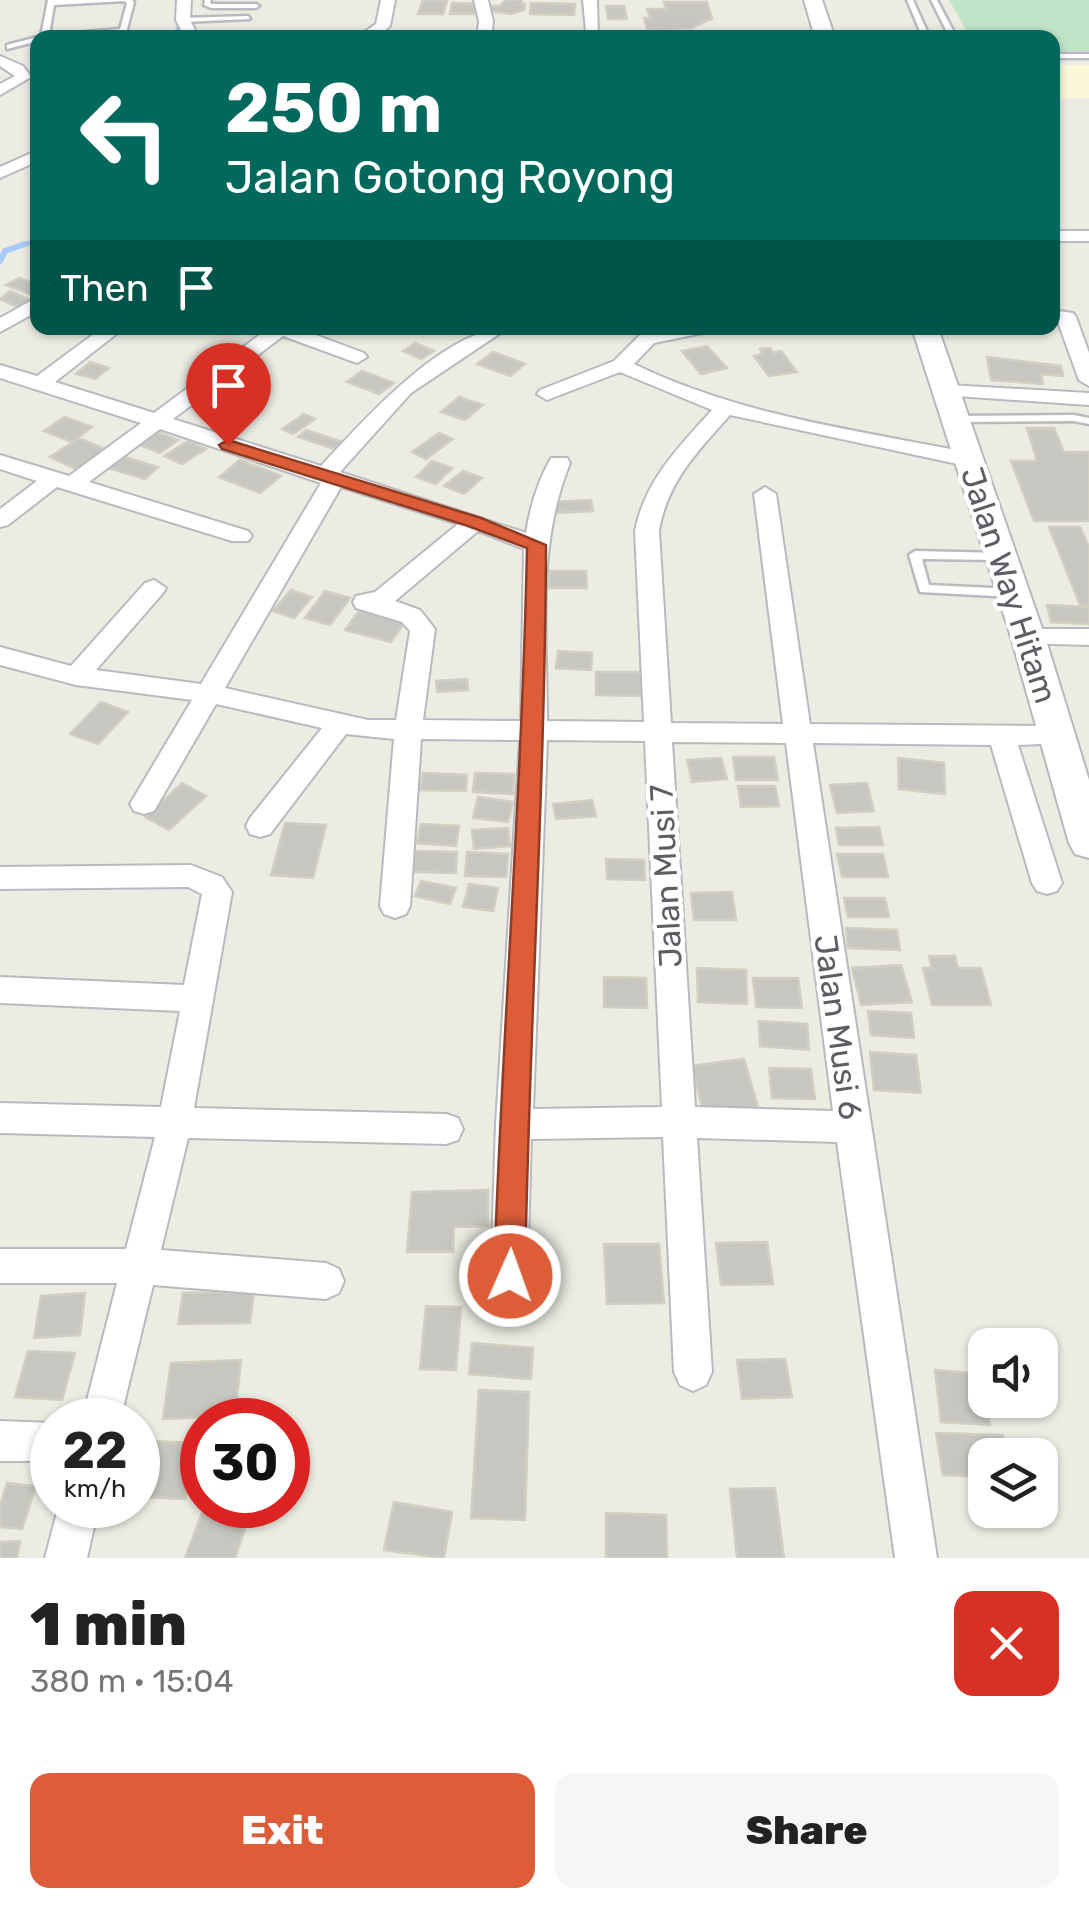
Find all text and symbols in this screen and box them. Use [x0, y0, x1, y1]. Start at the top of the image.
text: 250 m [225, 67, 442, 150]
icon: left [60, 70, 190, 200]
text: Jalan Gotong Royong [225, 151, 675, 204]
icon: arrive [169, 260, 224, 315]
text: Then [60, 265, 149, 311]
pin [186, 343, 271, 446]
icon: arrive [201, 358, 256, 413]
street label: Jalan Way Hitam [953, 462, 1065, 708]
street label: Jalan Musi 7 [642, 783, 690, 969]
street label: Jalan Musi 6 [806, 932, 870, 1122]
position arrow [458, 1224, 562, 1328]
map controls [968, 1328, 1058, 1528]
button: sound [968, 1328, 1058, 1418]
speed limit sign: 30 [180, 1398, 310, 1528]
text: 22 [63, 1421, 128, 1481]
button: layers [968, 1438, 1058, 1528]
text: km/h [64, 1474, 126, 1503]
text: 1 min [30, 1589, 187, 1660]
button: close [954, 1591, 1059, 1696]
text: 380 m · 15:04 [30, 1662, 234, 1700]
button: Exit [30, 1773, 535, 1888]
button: Share [555, 1773, 1059, 1888]

